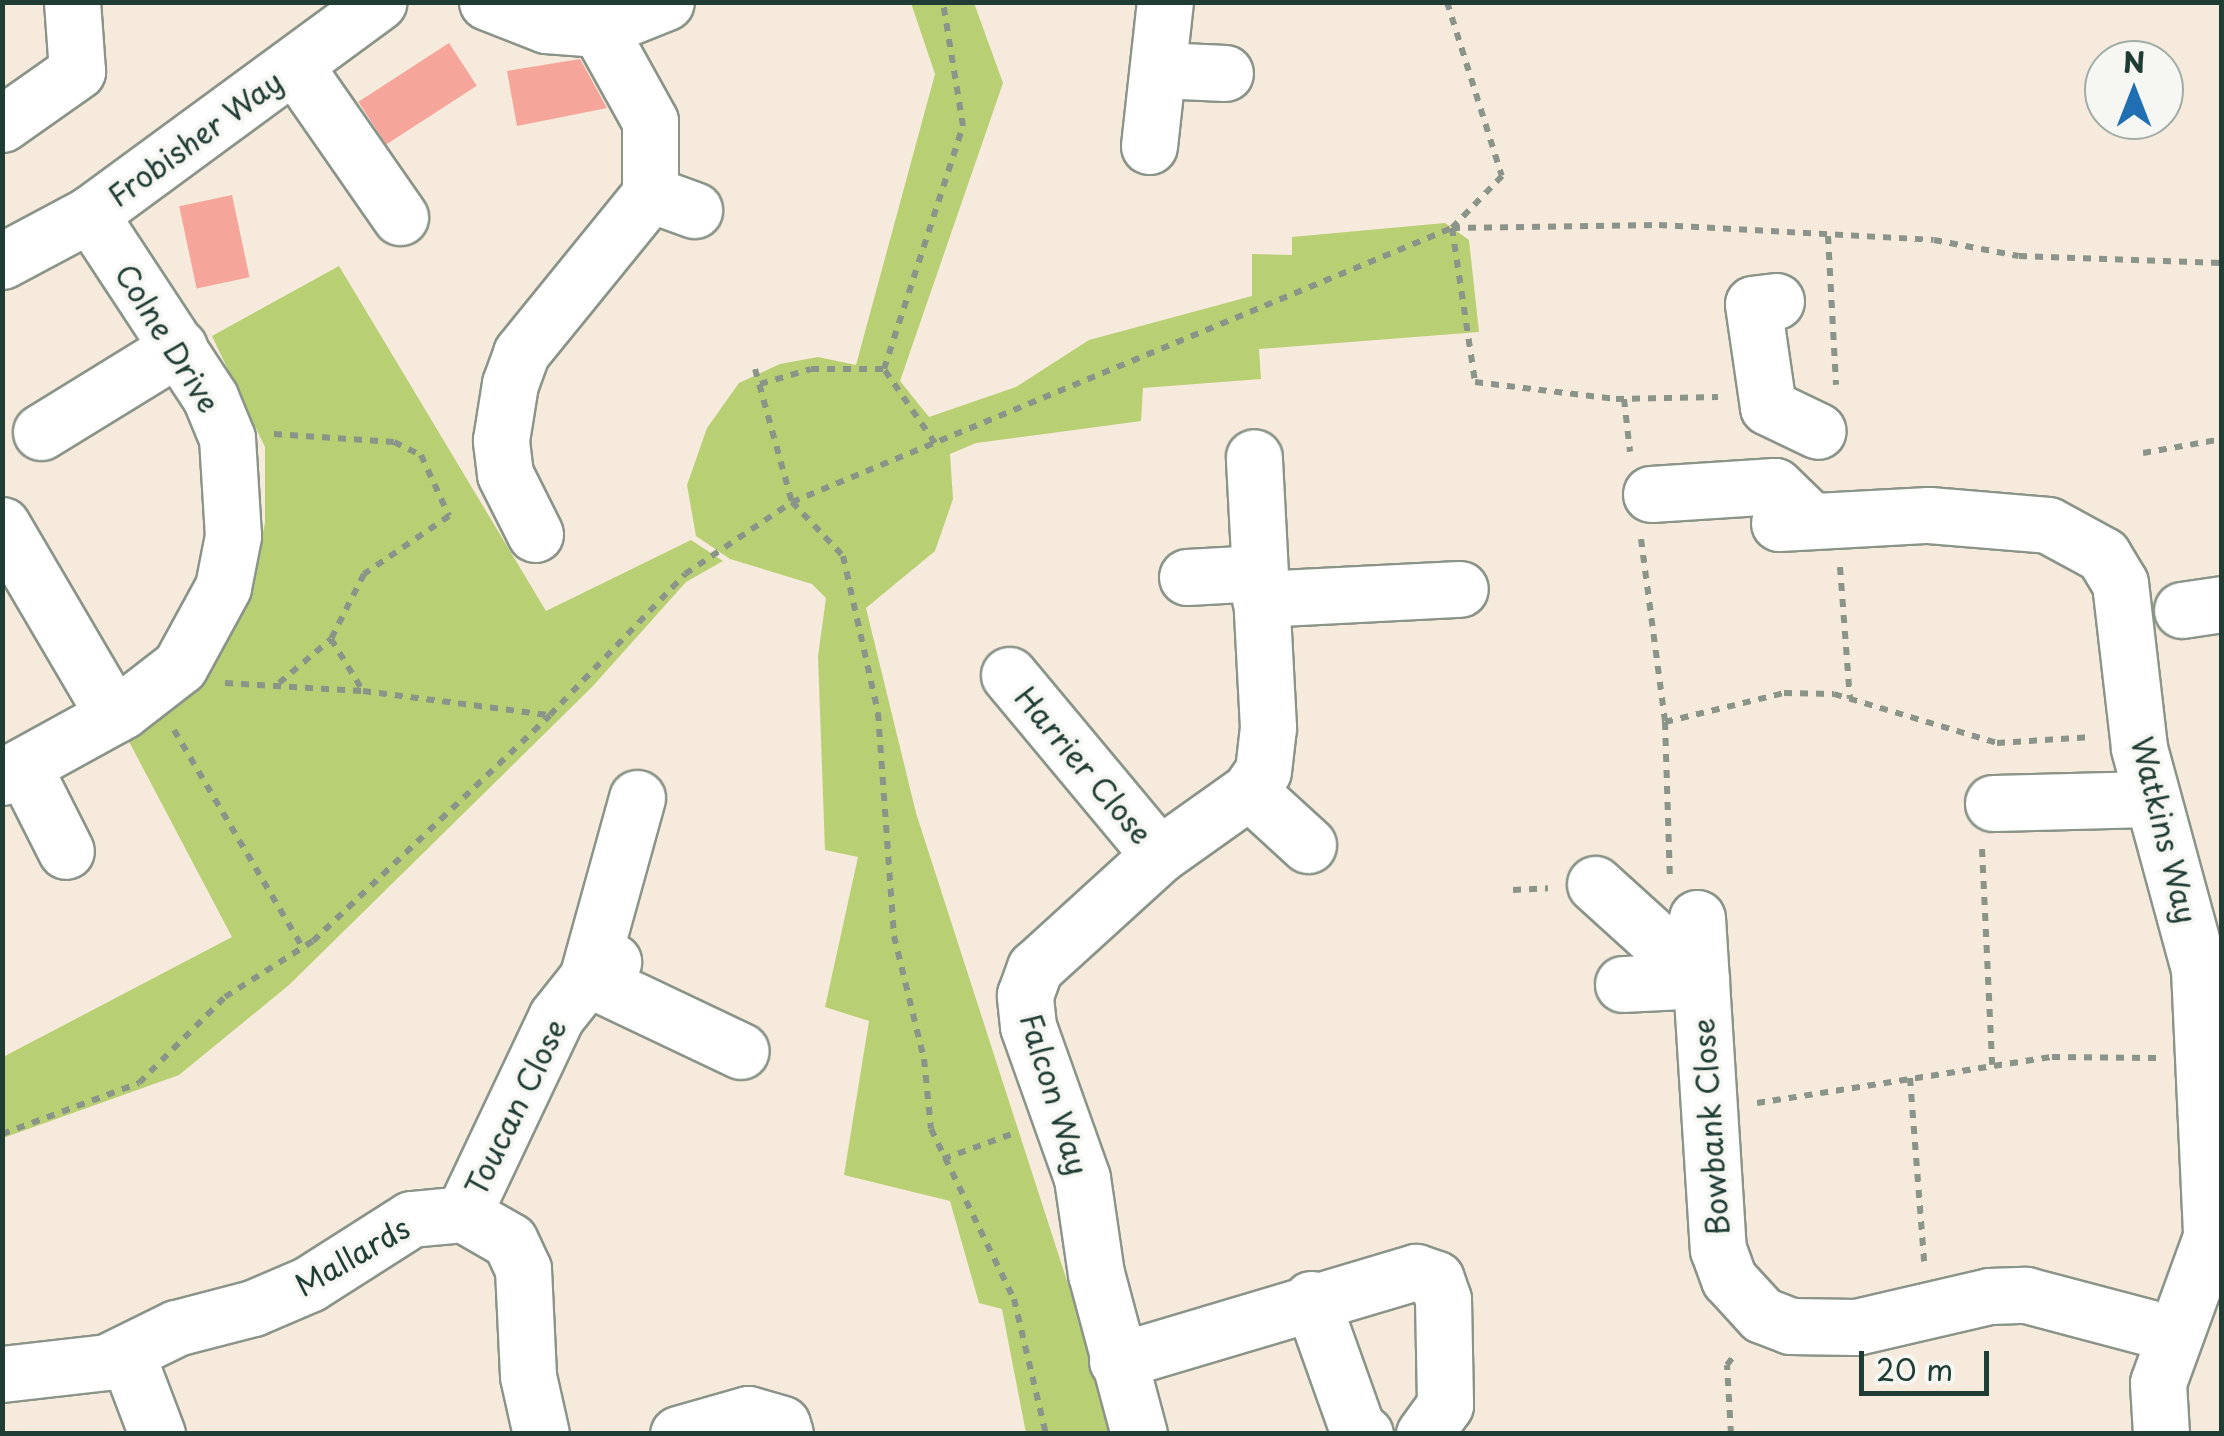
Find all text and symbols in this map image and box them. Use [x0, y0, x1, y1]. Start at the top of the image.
north arrow [2084, 40, 2184, 140]
text: N [2123, 40, 2145, 83]
street label: Frobisher Way [100, 62, 290, 214]
street label: Colne Drive [108, 257, 228, 419]
street label: Harrier Close [1008, 679, 1160, 851]
street label: Watkins Way [2124, 733, 2206, 927]
street label: Falcon Way [1013, 1009, 1097, 1179]
street label: Toucan Close [457, 1014, 573, 1200]
street label: Bowbank Close [1684, 1016, 1736, 1238]
street label: Mallards [288, 1209, 416, 1303]
scale bar [1864, 1331, 1994, 1393]
text: 20 m [1876, 1346, 1953, 1391]

